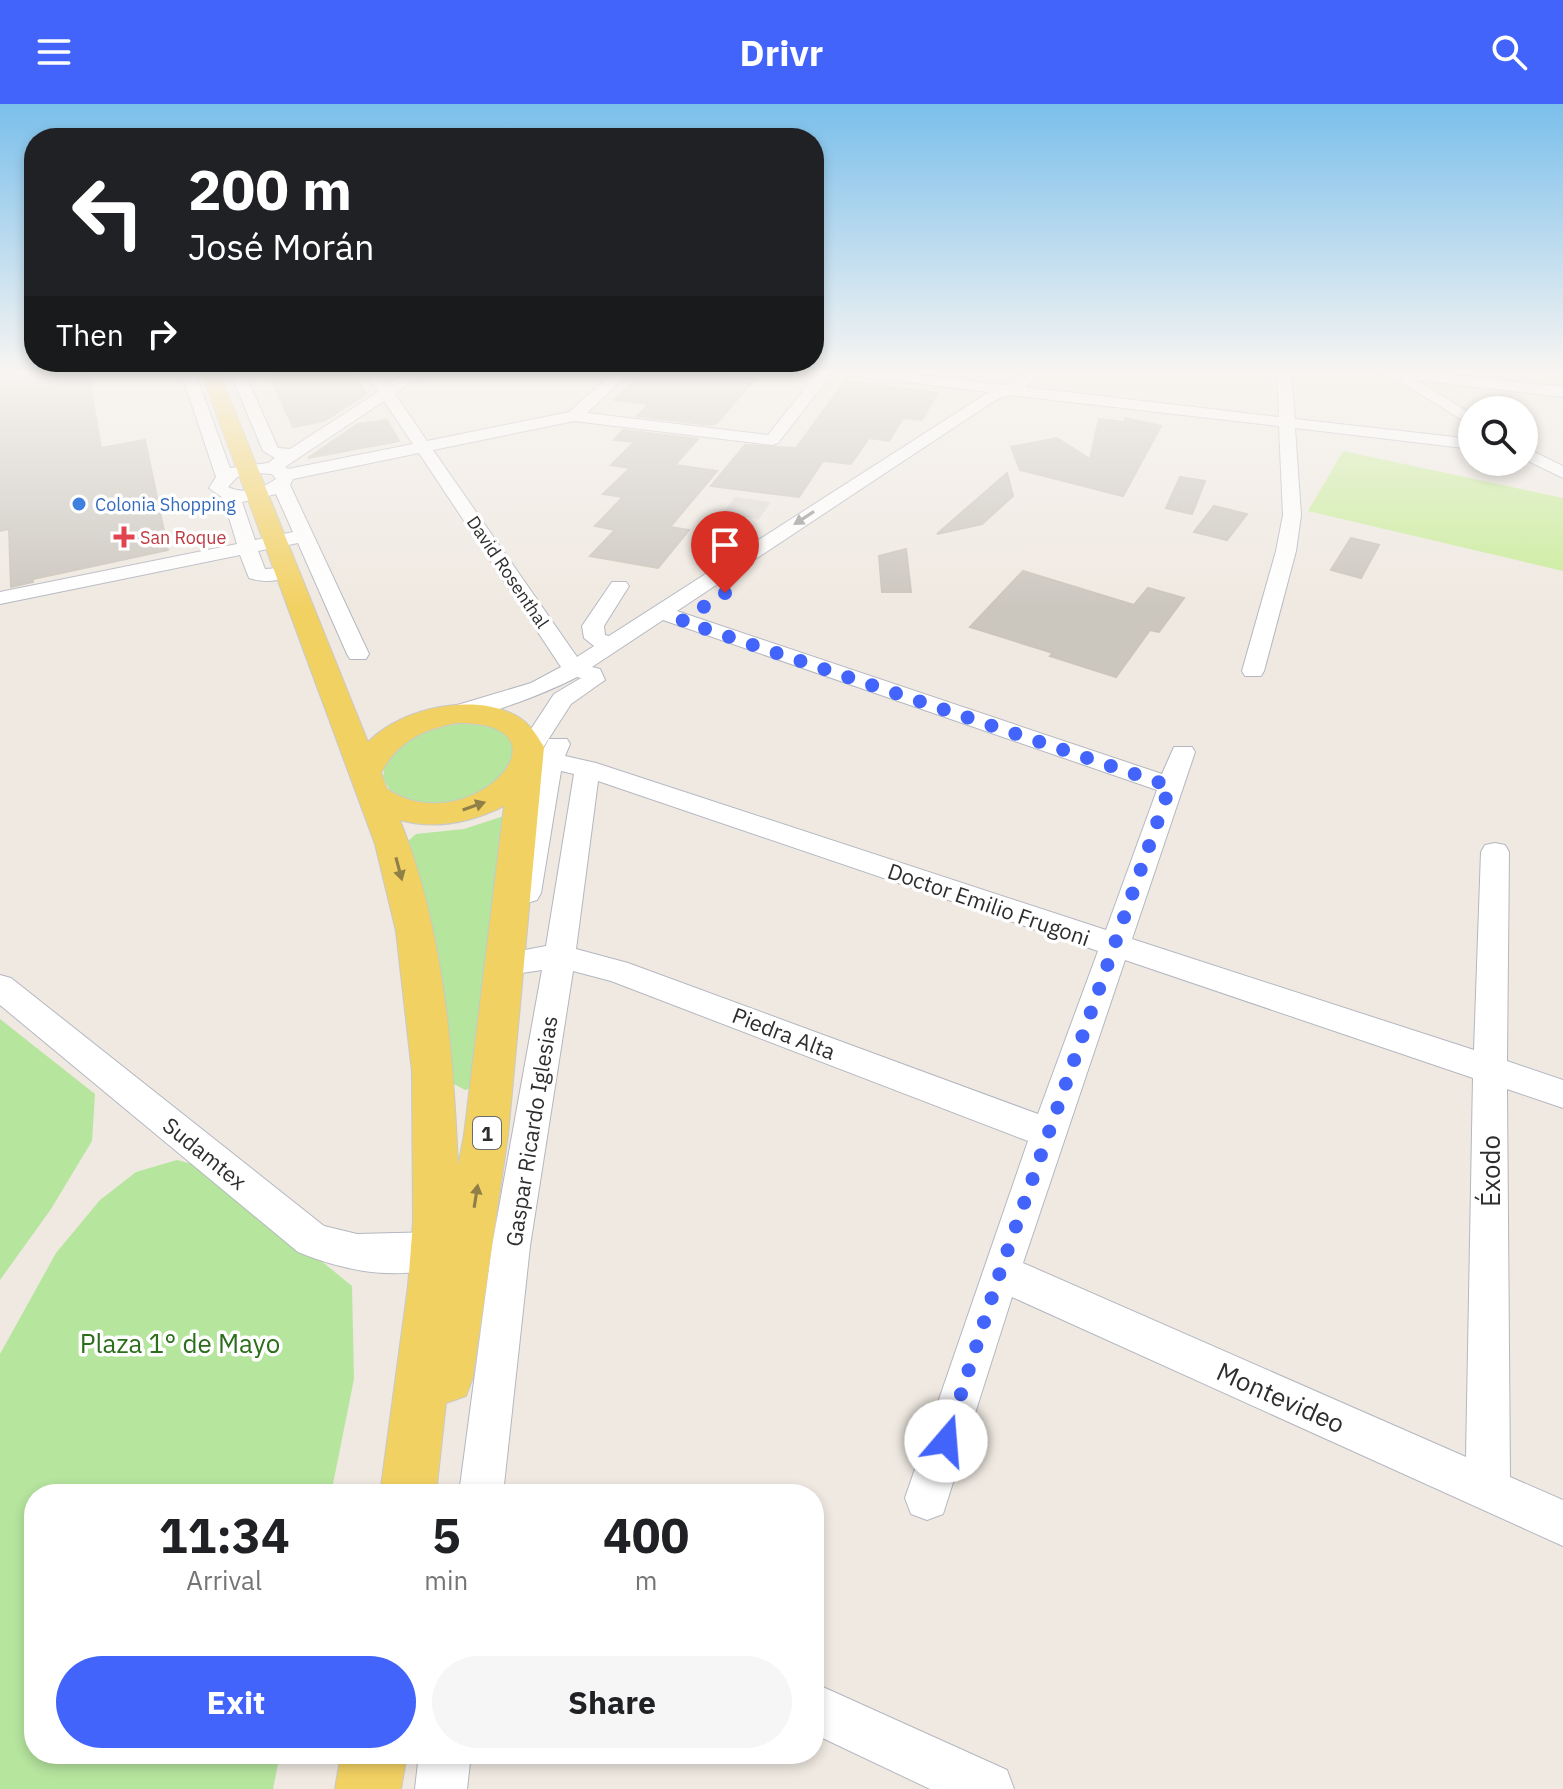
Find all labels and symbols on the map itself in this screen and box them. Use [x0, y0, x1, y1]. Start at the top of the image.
place label: Colonia Shopping [95, 493, 236, 516]
marker: Colonia Shopping [70, 495, 88, 513]
one-way arrow [794, 510, 815, 525]
street label: David Rosenthal [462, 511, 554, 633]
pin [691, 511, 759, 593]
place label: San Roque [140, 526, 227, 549]
marker: San Roque [115, 528, 133, 546]
one-way arrow [462, 799, 486, 811]
street label: Doctor Emilio Frugoni [884, 856, 1094, 952]
one-way arrow [393, 857, 406, 881]
street label: Piedra Alta [728, 1000, 840, 1066]
street label: Gaspar Ricardo Iglesias [498, 1014, 564, 1248]
street label: Sudamtex [157, 1110, 253, 1196]
road number: 1 [473, 1117, 501, 1149]
street label: Éxodo [1473, 1135, 1507, 1207]
one-way arrow [470, 1183, 483, 1208]
park label: Plaza 1° de Mayo [80, 1326, 280, 1360]
street label: Montevideo [1212, 1354, 1350, 1440]
position arrow [904, 1399, 988, 1483]

